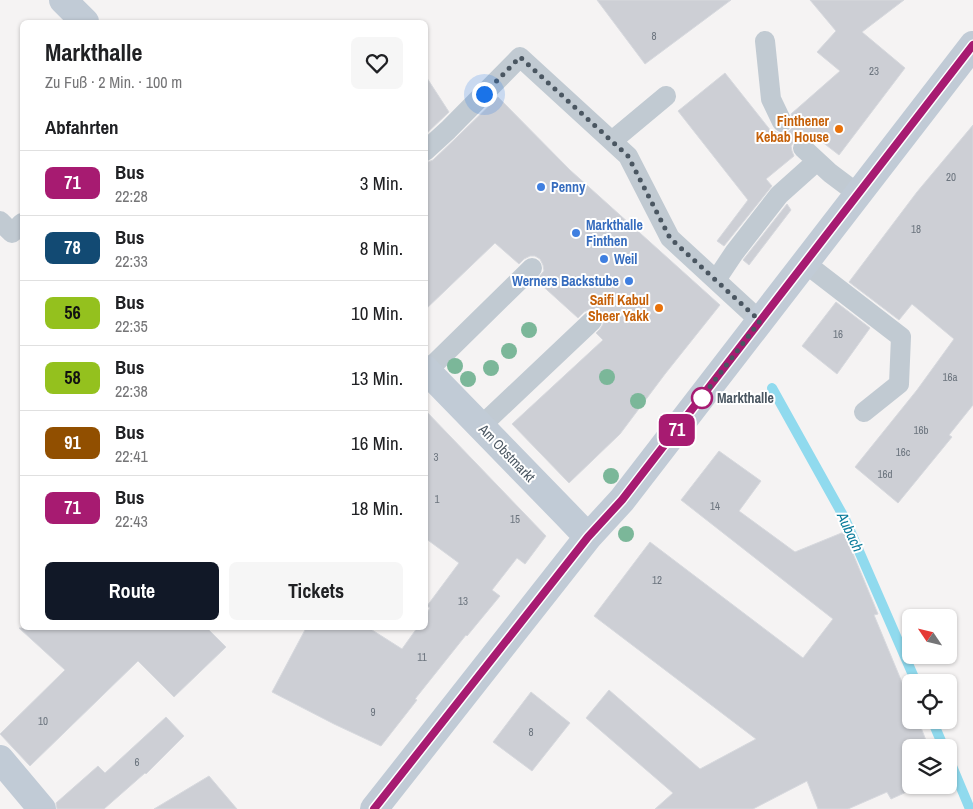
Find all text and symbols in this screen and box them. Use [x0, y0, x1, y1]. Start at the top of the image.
house number: 8 [651, 29, 657, 43]
text: Markthalle [45, 36, 142, 68]
button: heart [351, 37, 403, 89]
house number: 23 [869, 64, 879, 78]
text: Zu Fuß · 2 Min. · 100 m [45, 71, 182, 93]
your location [472, 82, 497, 107]
place label: Finthener Kebab House [756, 112, 830, 146]
text: Abfahrten [45, 114, 119, 140]
marker: Finthener Kebab House [833, 123, 845, 135]
text: Bus [115, 159, 144, 185]
text: 71 [64, 170, 81, 195]
text: 3 Min. [360, 170, 403, 196]
house number: 20 [946, 170, 956, 184]
place label: Penny [551, 178, 586, 196]
marker: Penny [535, 181, 547, 193]
text: 22:28 [115, 185, 148, 207]
place label: Markthalle Finthen [586, 216, 643, 250]
house number: 18 [911, 222, 921, 236]
text: Bus [115, 224, 144, 250]
marker: Markthalle Finthen [570, 227, 582, 239]
text: 78 [64, 235, 81, 260]
text: 8 Min. [360, 235, 403, 261]
text: 22:33 [115, 250, 148, 272]
place label: Weil [614, 250, 637, 268]
marker: Weil [598, 253, 610, 265]
place label: Werners Backstube [512, 272, 619, 290]
marker: Werners Backstube [623, 275, 635, 287]
text: Bus [115, 289, 144, 315]
place label: Saifi Kabul Sheer Yakk [588, 291, 650, 325]
text: 56 [64, 300, 81, 325]
text: 10 Min. [351, 300, 403, 326]
marker: Saifi Kabul Sheer Yakk [653, 302, 665, 314]
text: 22:35 [115, 315, 148, 337]
house number: 16 [833, 327, 843, 341]
text: Bus [115, 354, 144, 380]
text: 58 [64, 365, 81, 390]
text: 13 Min. [351, 365, 403, 391]
house number: 16a [942, 370, 958, 384]
text: 22:38 [115, 380, 148, 402]
marker: Markthalle [691, 387, 713, 409]
place label: Markthalle [717, 389, 774, 407]
line badge: 71 [654, 414, 700, 446]
text: 71 [669, 417, 685, 442]
text: Bus [115, 419, 144, 445]
street label: Am Obstmarkt [474, 420, 539, 486]
house number: 16b [913, 423, 929, 437]
text: 91 [64, 430, 81, 455]
text: 16 Min. [351, 430, 403, 456]
text: 22:41 [115, 445, 148, 467]
house number: 16c [896, 445, 911, 459]
house number: 3 [433, 450, 439, 464]
house number: 16d [877, 467, 893, 481]
text: Bus [115, 484, 144, 510]
house number: 1 [434, 492, 440, 506]
text: 71 [64, 495, 81, 520]
text: 18 Min. [351, 495, 403, 521]
house number: 14 [710, 499, 720, 513]
water label: Aubach [832, 508, 869, 555]
text: 22:43 [115, 510, 148, 532]
house number: 15 [510, 512, 520, 526]
button: Route [45, 562, 219, 620]
button: Tickets [229, 562, 403, 620]
house number: 12 [652, 573, 662, 587]
house number: 13 [458, 594, 468, 608]
north arrow [902, 609, 958, 664]
map controls [902, 609, 957, 794]
house number: 11 [417, 650, 427, 664]
button: locate [902, 674, 957, 729]
house number: 9 [370, 705, 376, 719]
house number: 10 [38, 714, 48, 728]
house number: 8 [528, 725, 534, 739]
button: layers [902, 739, 957, 794]
house number: 6 [134, 755, 140, 769]

